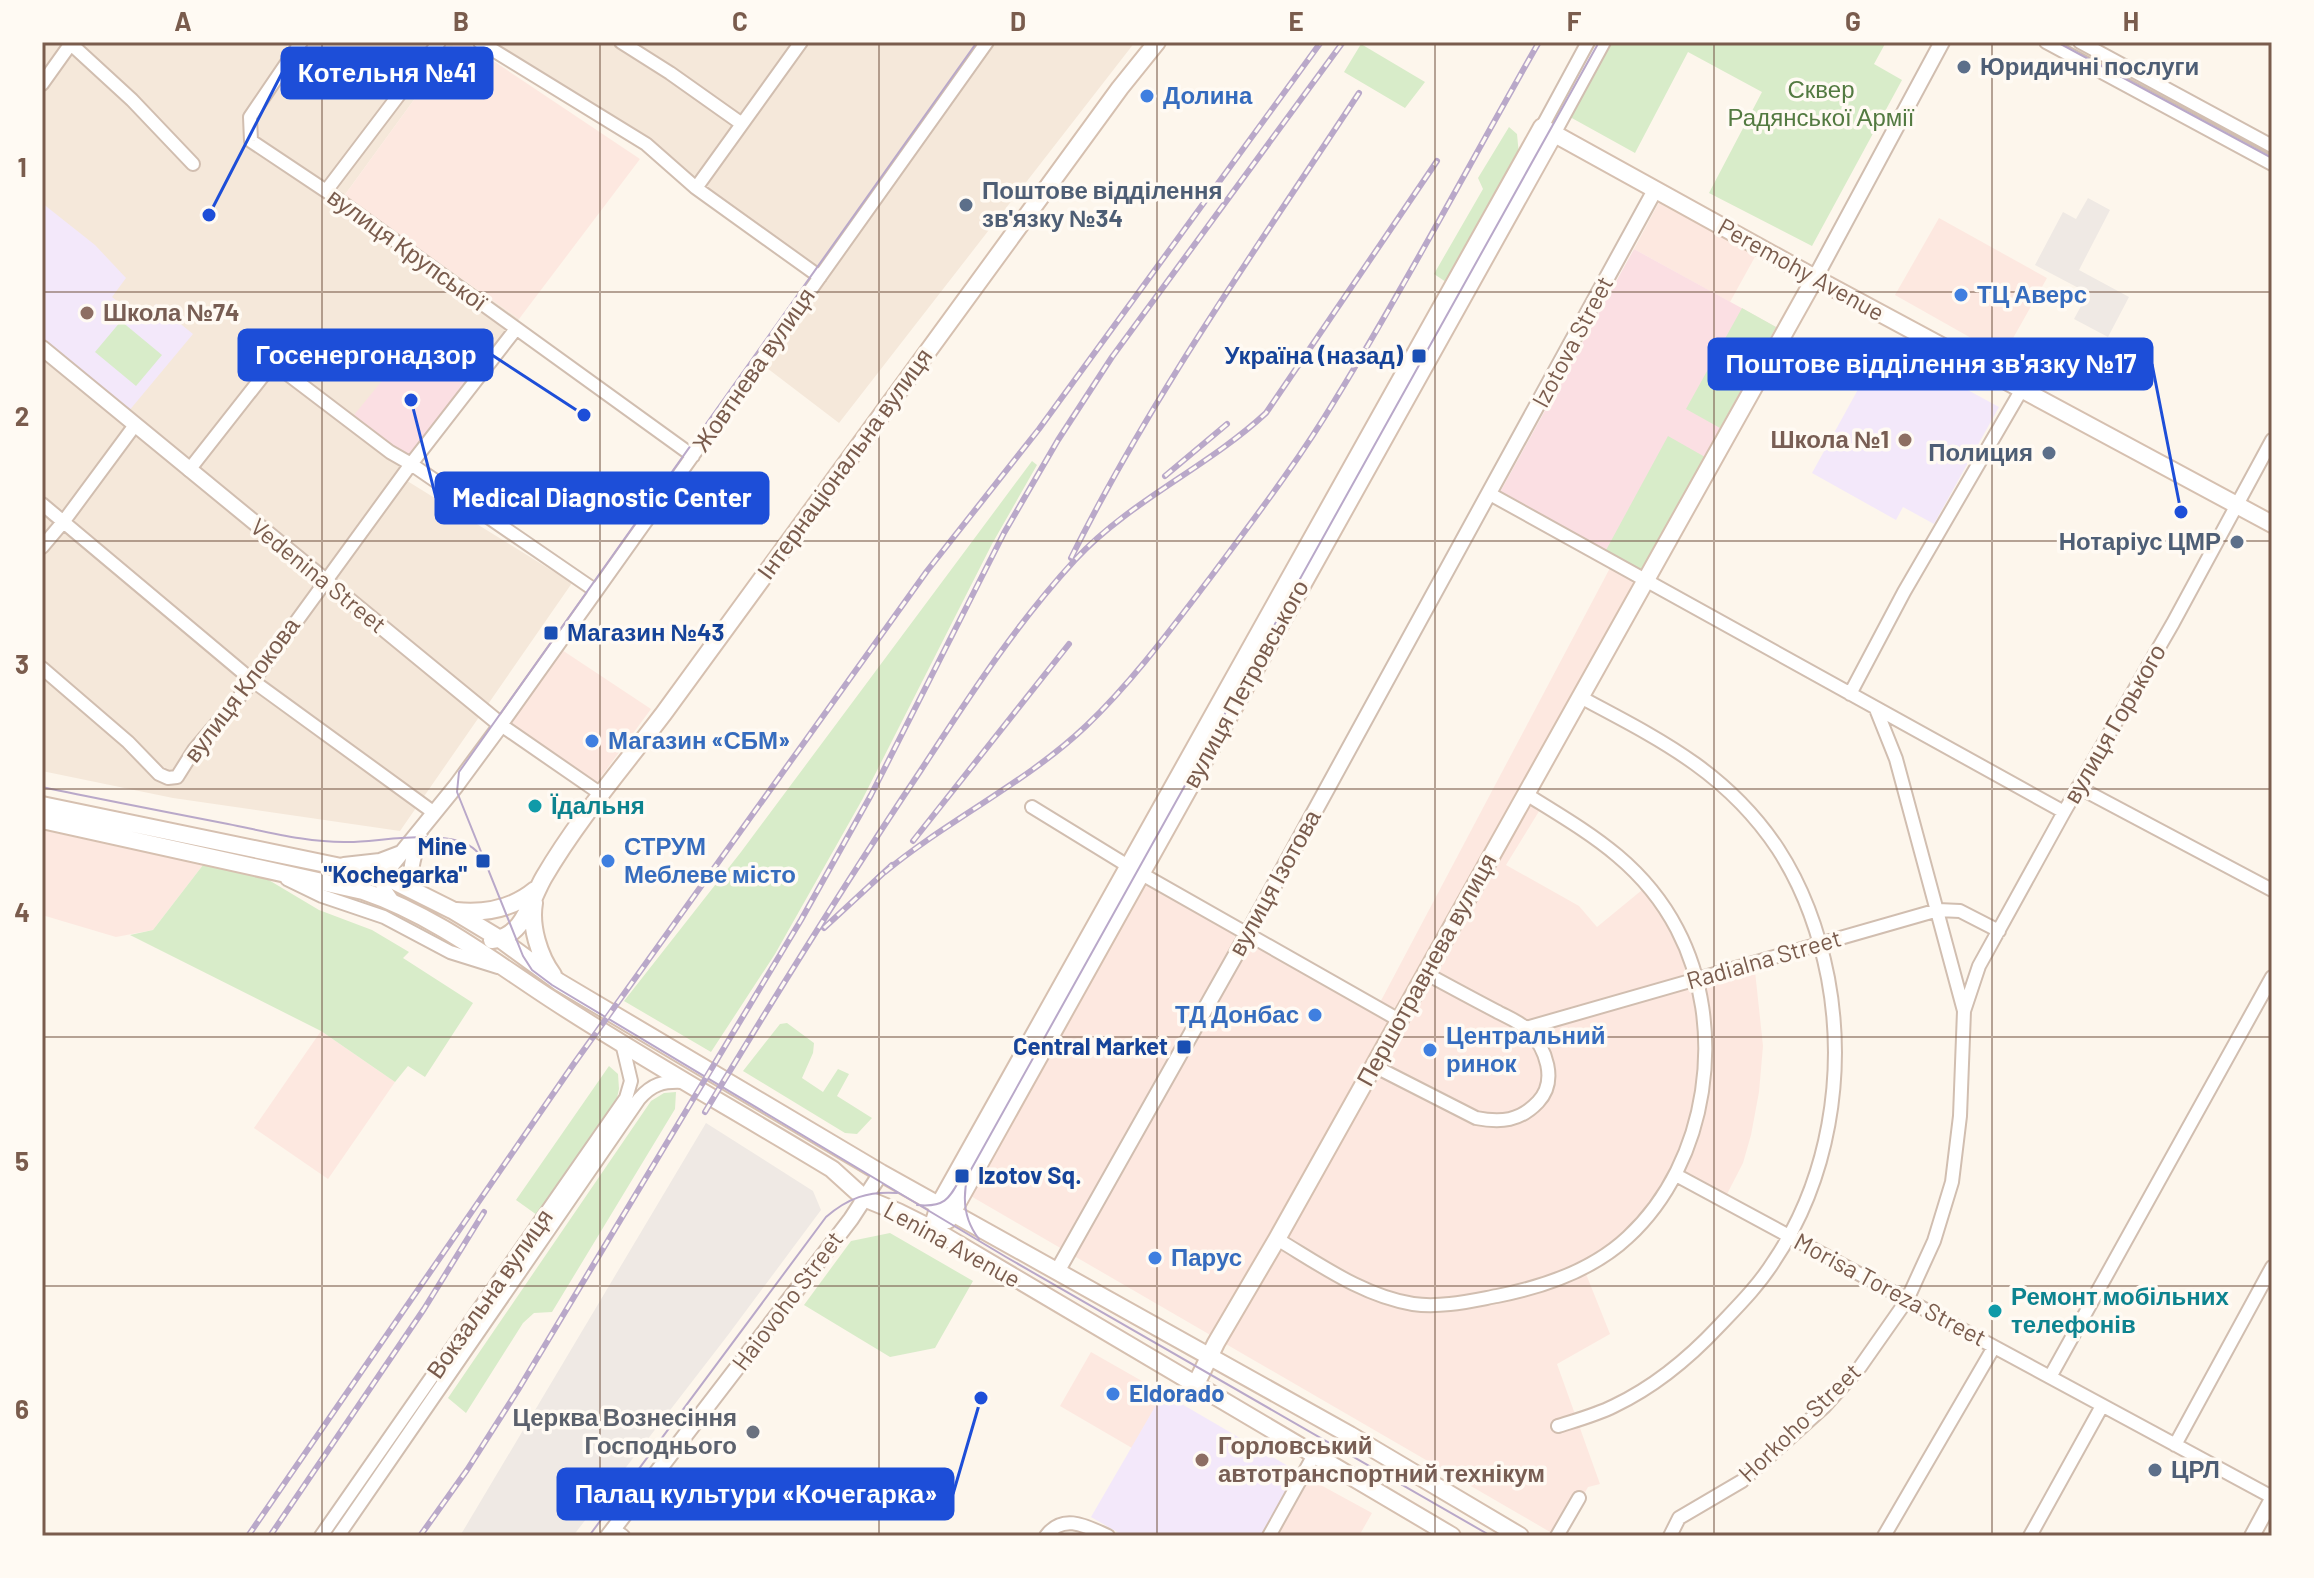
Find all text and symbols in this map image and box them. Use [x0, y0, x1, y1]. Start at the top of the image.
text: A [174, 5, 192, 36]
text: B [453, 5, 469, 36]
text: C [732, 5, 748, 36]
text: D [1010, 5, 1026, 36]
text: E [1288, 5, 1304, 36]
text: F [1567, 5, 1582, 36]
text: G [1845, 5, 1861, 36]
text: H [2123, 5, 2139, 36]
callout: Котельня №41 [282, 48, 492, 98]
place label: Юридичні послуги [1980, 51, 2199, 80]
text: Котельня №41 [298, 56, 476, 87]
marker: Юридичні послуги [1955, 58, 1973, 76]
park label: Сквер Радянської Армії [1728, 74, 1915, 131]
place label: Долина [1163, 80, 1253, 109]
marker: Долина [1138, 87, 1156, 105]
text: 1 [17, 151, 27, 182]
place label: Поштове відділення зв'язку №34 [982, 175, 1222, 232]
street label: вулиця Крупської [323, 181, 494, 317]
marker: Поштове відділення зв'язку №34 [957, 196, 975, 214]
street label: Peremohy Avenue [1714, 211, 1890, 326]
street label: Izotova Street [1525, 271, 1618, 412]
place label: ТЦ Аверс [1977, 279, 2087, 308]
street label: Жовтнева вулиця [685, 282, 820, 457]
marker: ТЦ Аверс [1952, 286, 1970, 304]
place label: Школа №74 [103, 297, 239, 326]
marker: Школа №74 [78, 304, 96, 322]
callout: Госенергонадзор [239, 330, 492, 380]
text: Госенергонадзор [255, 338, 477, 369]
callout: Поштове відділення зв'язку №17 [1709, 339, 2152, 389]
place label: Україна (назад) [1225, 340, 1404, 369]
street label: Інтернаціональна вулиця [750, 342, 937, 584]
marker: Україна (назад) [1410, 347, 1428, 365]
text: Поштове відділення зв'язку №17 [1726, 347, 2136, 378]
text: 2 [15, 400, 29, 431]
place label: Школа №1 [1770, 424, 1889, 453]
marker: Школа №1 [1896, 431, 1914, 449]
place label: Полиция [1928, 437, 2033, 466]
marker: Полиция [2040, 444, 2058, 462]
callout: Medical Diagnostic Center [436, 473, 768, 523]
text: Medical Diagnostic Center [452, 481, 752, 512]
street label: Vedenina Street [245, 511, 393, 638]
place label: Нотаріус ЦМР [2059, 526, 2221, 555]
marker: Нотаріус ЦМР [2228, 533, 2246, 551]
street label: вулиця Петровського [1176, 574, 1314, 792]
street label: вулиця Клокова [177, 610, 305, 767]
place label: Магазин №43 [567, 617, 724, 646]
marker: Магазин №43 [542, 624, 560, 642]
street label: вулиця Горького [2056, 639, 2171, 808]
text: 3 [15, 648, 29, 679]
place label: Магазин «СБМ» [608, 725, 790, 754]
marker: Магазин «СБМ» [583, 732, 601, 750]
place label: Їдальня [550, 790, 645, 819]
marker: Їдальня [526, 797, 544, 815]
street label: вулиця Ізотова [1222, 803, 1326, 960]
place label: Mine "Kochegarka" [324, 831, 467, 888]
place label: СТРУМ Меблеве місто [624, 831, 796, 888]
street label: Першотравнева вулиця [1350, 848, 1502, 1091]
marker: Mine "Kochegarka" [474, 852, 492, 870]
marker: СТРУМ Меблеве місто [599, 852, 617, 870]
text: 4 [14, 896, 30, 927]
street label: Radialna Street [1683, 923, 1844, 994]
place label: ТД Донбас [1175, 999, 1299, 1028]
marker: ТД Донбас [1306, 1006, 1324, 1024]
place label: Центральний ринок [1446, 1020, 1605, 1077]
place label: Central Market [1013, 1031, 1168, 1060]
marker: Central Market [1175, 1038, 1193, 1056]
marker: Центральний ринок [1421, 1041, 1439, 1059]
text: 5 [15, 1145, 29, 1176]
place label: Izotov Sq. [978, 1160, 1082, 1189]
marker: Izotov Sq. [953, 1167, 971, 1185]
street label: Lenina Avenue [879, 1194, 1026, 1293]
street label: Вокзальна вулиця [419, 1203, 558, 1383]
street label: Haiovoho Street [725, 1225, 849, 1375]
street label: Morisa Toreza Street [1790, 1226, 1992, 1352]
place label: Парус [1171, 1242, 1242, 1271]
marker: Парус [1146, 1249, 1164, 1267]
place label: Ремонт мобільних телефонів [2011, 1281, 2229, 1338]
marker: Ремонт мобільних телефонів [1986, 1302, 2004, 1320]
street label: Horkoho Street [1732, 1356, 1866, 1487]
place label: Eldorado [1129, 1378, 1225, 1407]
marker: Eldorado [1104, 1385, 1122, 1403]
text: 6 [15, 1393, 29, 1424]
place label: Церква Вознесіння Господнього [512, 1402, 737, 1459]
marker: Церква Вознесіння Господнього [744, 1423, 762, 1441]
place label: Горловський автотранспортний технікум [1218, 1430, 1545, 1487]
marker: Горловський автотранспортний технікум [1193, 1451, 1211, 1469]
place label: ЦРЛ [2171, 1454, 2220, 1483]
marker: ЦРЛ [2146, 1461, 2164, 1479]
callout: Палац культури «Кочегарка» [558, 1469, 953, 1519]
text: Палац культури «Кочегарка» [575, 1477, 938, 1508]

